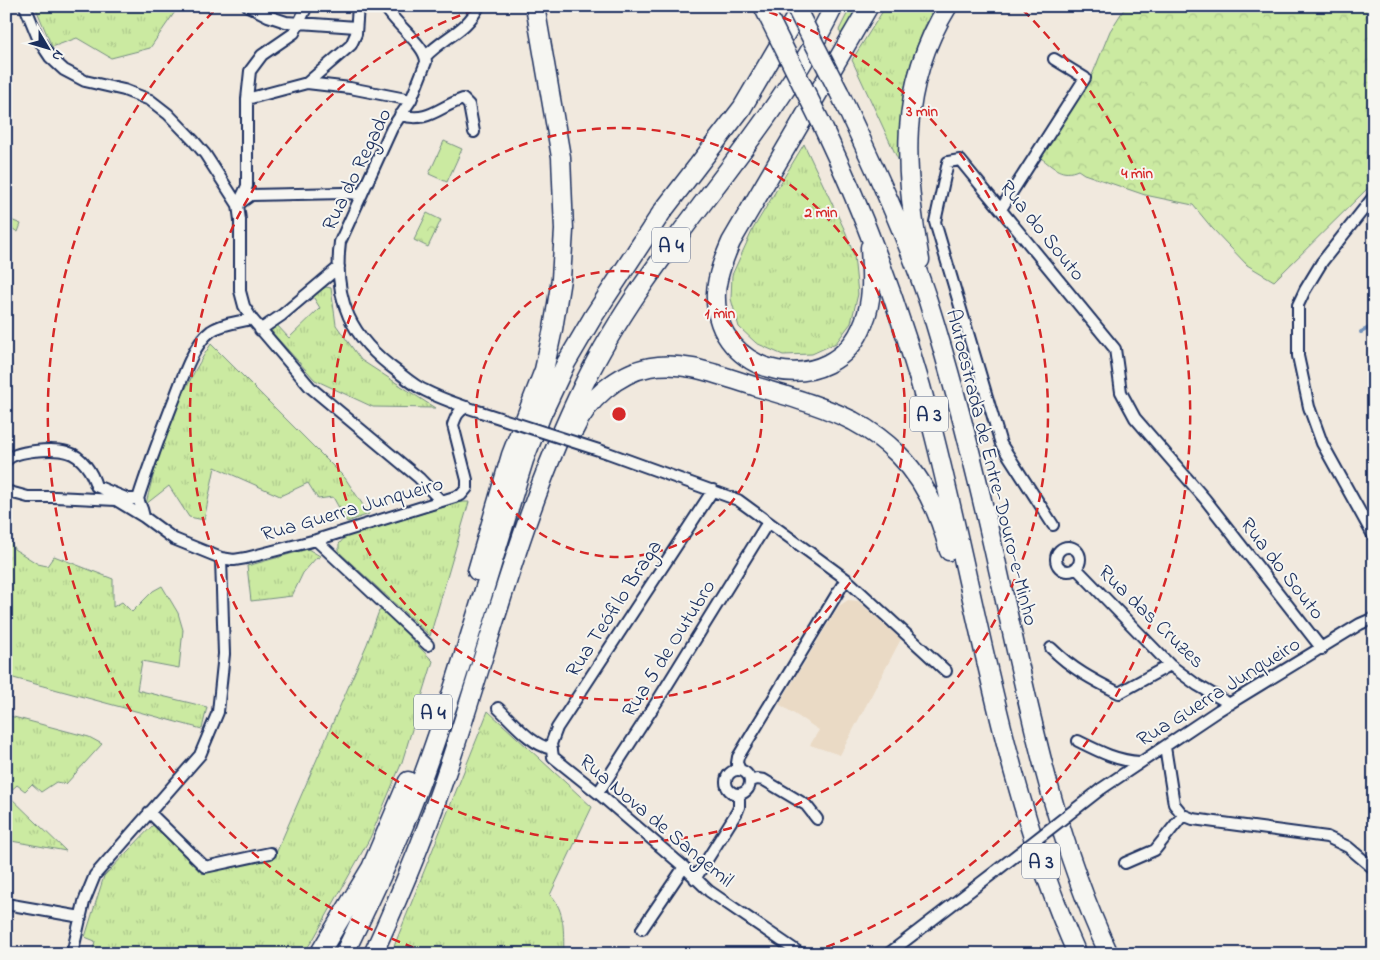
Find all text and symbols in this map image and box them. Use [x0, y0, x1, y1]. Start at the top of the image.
north arrow [22, 22, 72, 72]
text: N [46, 45, 68, 65]
text: 3 min [905, 101, 938, 123]
street label: Rua do Regado [315, 104, 402, 237]
text: 4 min [1120, 163, 1153, 185]
street label: Rua do Souto [991, 174, 1092, 288]
text: 2 min [804, 202, 838, 224]
road number: A 4 [652, 228, 690, 262]
text: 1 min [705, 303, 736, 325]
street label: Autoestrada de Entre-Douro-e-Minho [937, 306, 1045, 629]
road number: A 3 [910, 396, 948, 432]
centre of rings [610, 405, 628, 423]
street label: Rua Guerra Junqueiro [258, 470, 447, 550]
street label: Rua do Souto [1232, 512, 1331, 627]
street label: Rua Teófilo Braga [559, 534, 672, 685]
street label: Rua das Cruzes [1091, 559, 1211, 676]
street label: Rua 5 de Outubro [615, 574, 724, 724]
street label: Rua Guerra Junqueiro [1131, 630, 1307, 755]
road number: A 4 [414, 694, 452, 730]
street label: Rua Nova de Sangemil [570, 748, 740, 897]
road number: A 3 [1022, 844, 1060, 878]

